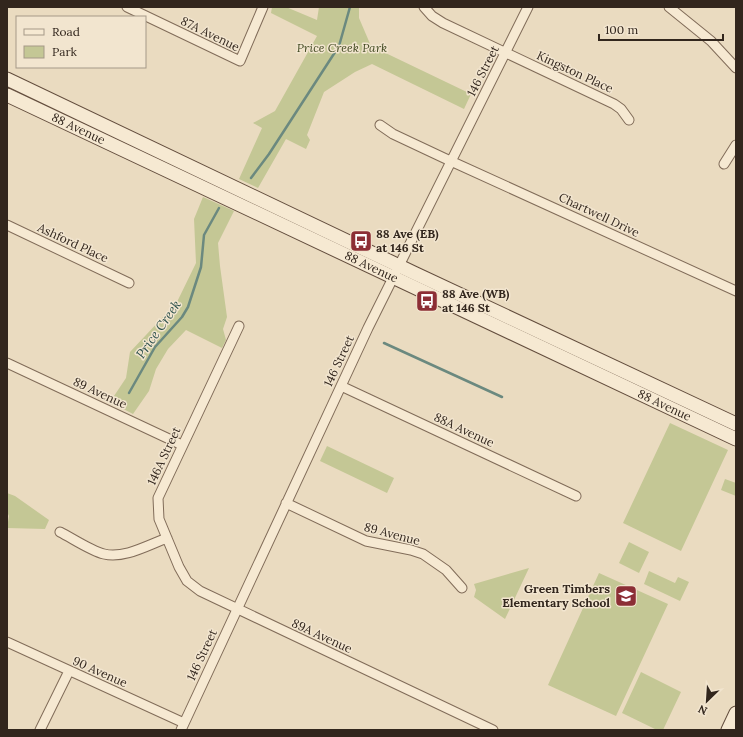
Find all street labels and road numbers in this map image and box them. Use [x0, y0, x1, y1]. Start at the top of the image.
street label: 87A Avenue [178, 13, 242, 54]
street label: 146 Street [463, 43, 502, 99]
street label: Kingston Place [535, 47, 616, 96]
street label: 88 Avenue [49, 109, 108, 148]
street label: Chartwell Drive [556, 189, 643, 240]
street label: Ashford Place [35, 219, 111, 266]
street label: 88 Avenue [342, 247, 401, 286]
street label: 146 Street [320, 332, 357, 389]
street label: 89 Avenue [71, 374, 130, 412]
street label: 88 Avenue [636, 386, 694, 424]
street label: 88A Avenue [432, 409, 497, 450]
street label: 146A Street [144, 424, 184, 487]
street label: 89 Avenue [362, 519, 422, 548]
street label: 89A Avenue [290, 615, 355, 656]
street label: 146 Street [183, 626, 220, 683]
street label: 90 Avenue [71, 653, 130, 690]

